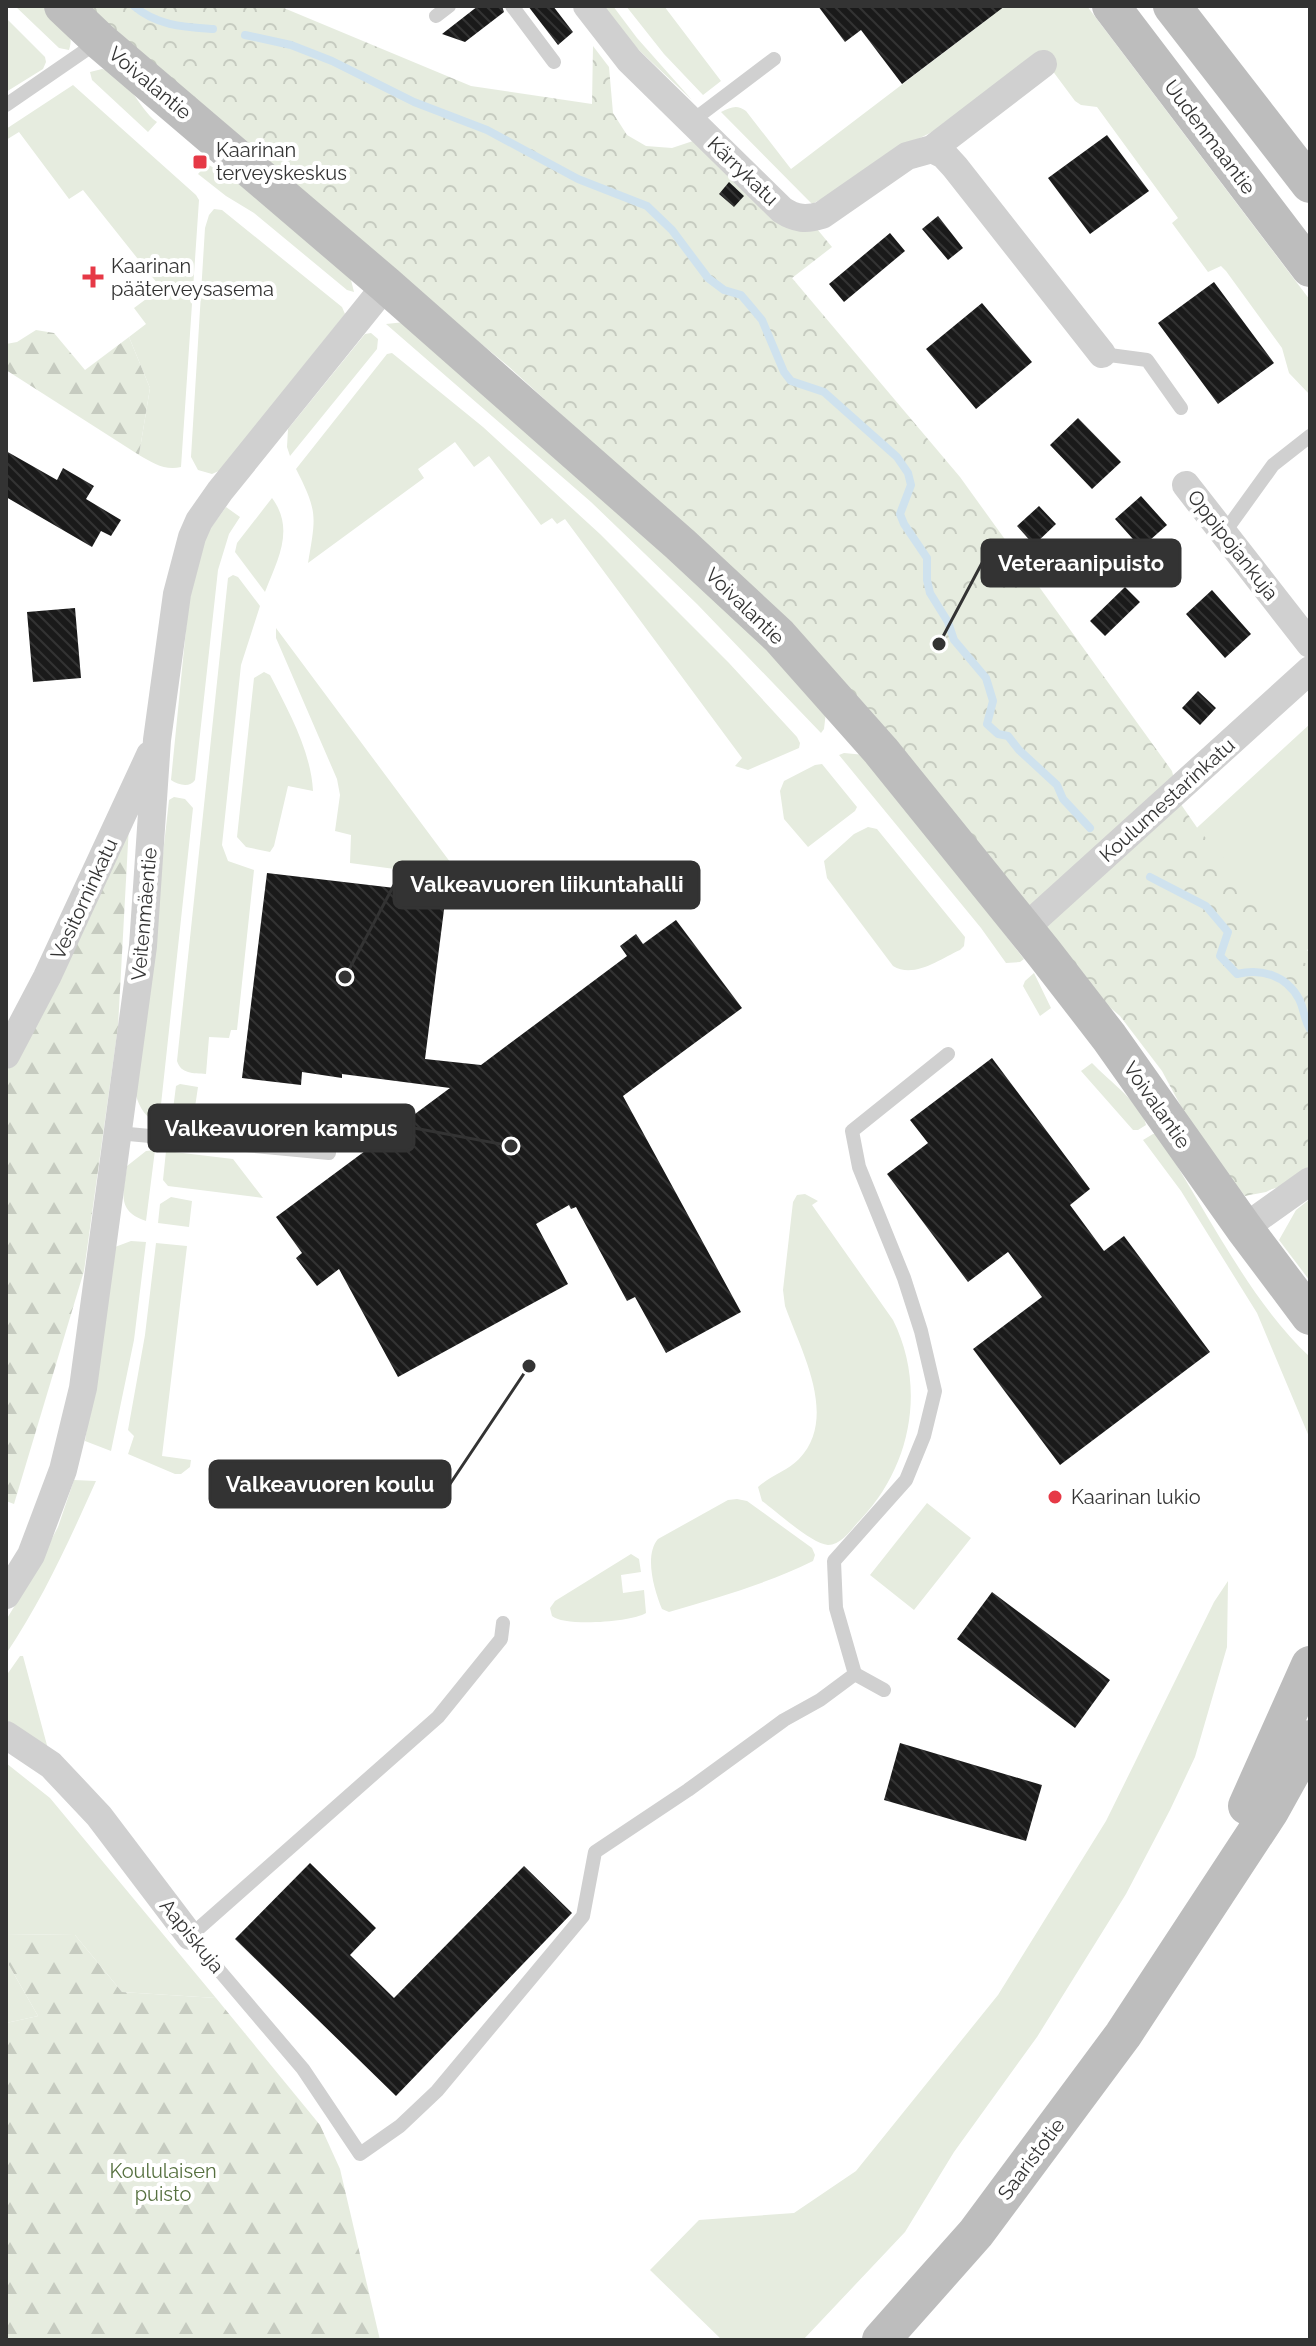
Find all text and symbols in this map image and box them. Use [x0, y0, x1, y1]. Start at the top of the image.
street label: Voivalantie [104, 42, 196, 125]
street label: Uudenmaantie [1159, 75, 1261, 199]
street label: Kärrykatu [703, 132, 783, 210]
place label: Kaarinan terveyskeskus [216, 138, 347, 185]
marker: Kaarinan terveyskeskus [191, 153, 209, 171]
place label: Kaarinan pääterveysasema [111, 254, 274, 301]
marker: Kaarinan pääterveysasema [82, 266, 104, 288]
street label: Oppipojankuja [1183, 485, 1283, 605]
callout: Veteraanipuisto [982, 540, 1180, 586]
text: Veteraanipuisto [998, 550, 1164, 576]
street label: Voivalantie [701, 562, 790, 650]
street label: Koulumestarinkatu [1094, 733, 1240, 867]
street label: Vesitorninkatu [45, 835, 123, 963]
street label: Veitenmäentie [126, 846, 162, 982]
callout: Valkeavuoren liikuntahalli [394, 862, 699, 908]
text: Valkeavuoren liikuntahalli [410, 871, 684, 897]
street label: Voivalantie [1118, 1057, 1196, 1153]
callout: Valkeavuoren kampus [149, 1105, 414, 1151]
text: Valkeavuoren kampus [164, 1115, 398, 1141]
callout: Valkeavuoren koulu [210, 1461, 450, 1507]
text: Valkeavuoren koulu [226, 1471, 434, 1497]
place label: Kaarinan lukio [1071, 1485, 1201, 1509]
marker: Kaarinan lukio [1046, 1488, 1064, 1506]
street label: Aapiskuja [155, 1894, 229, 1978]
street label: Saaristotie [993, 2113, 1070, 2205]
park label: Koululaisen puisto [109, 2159, 217, 2206]

